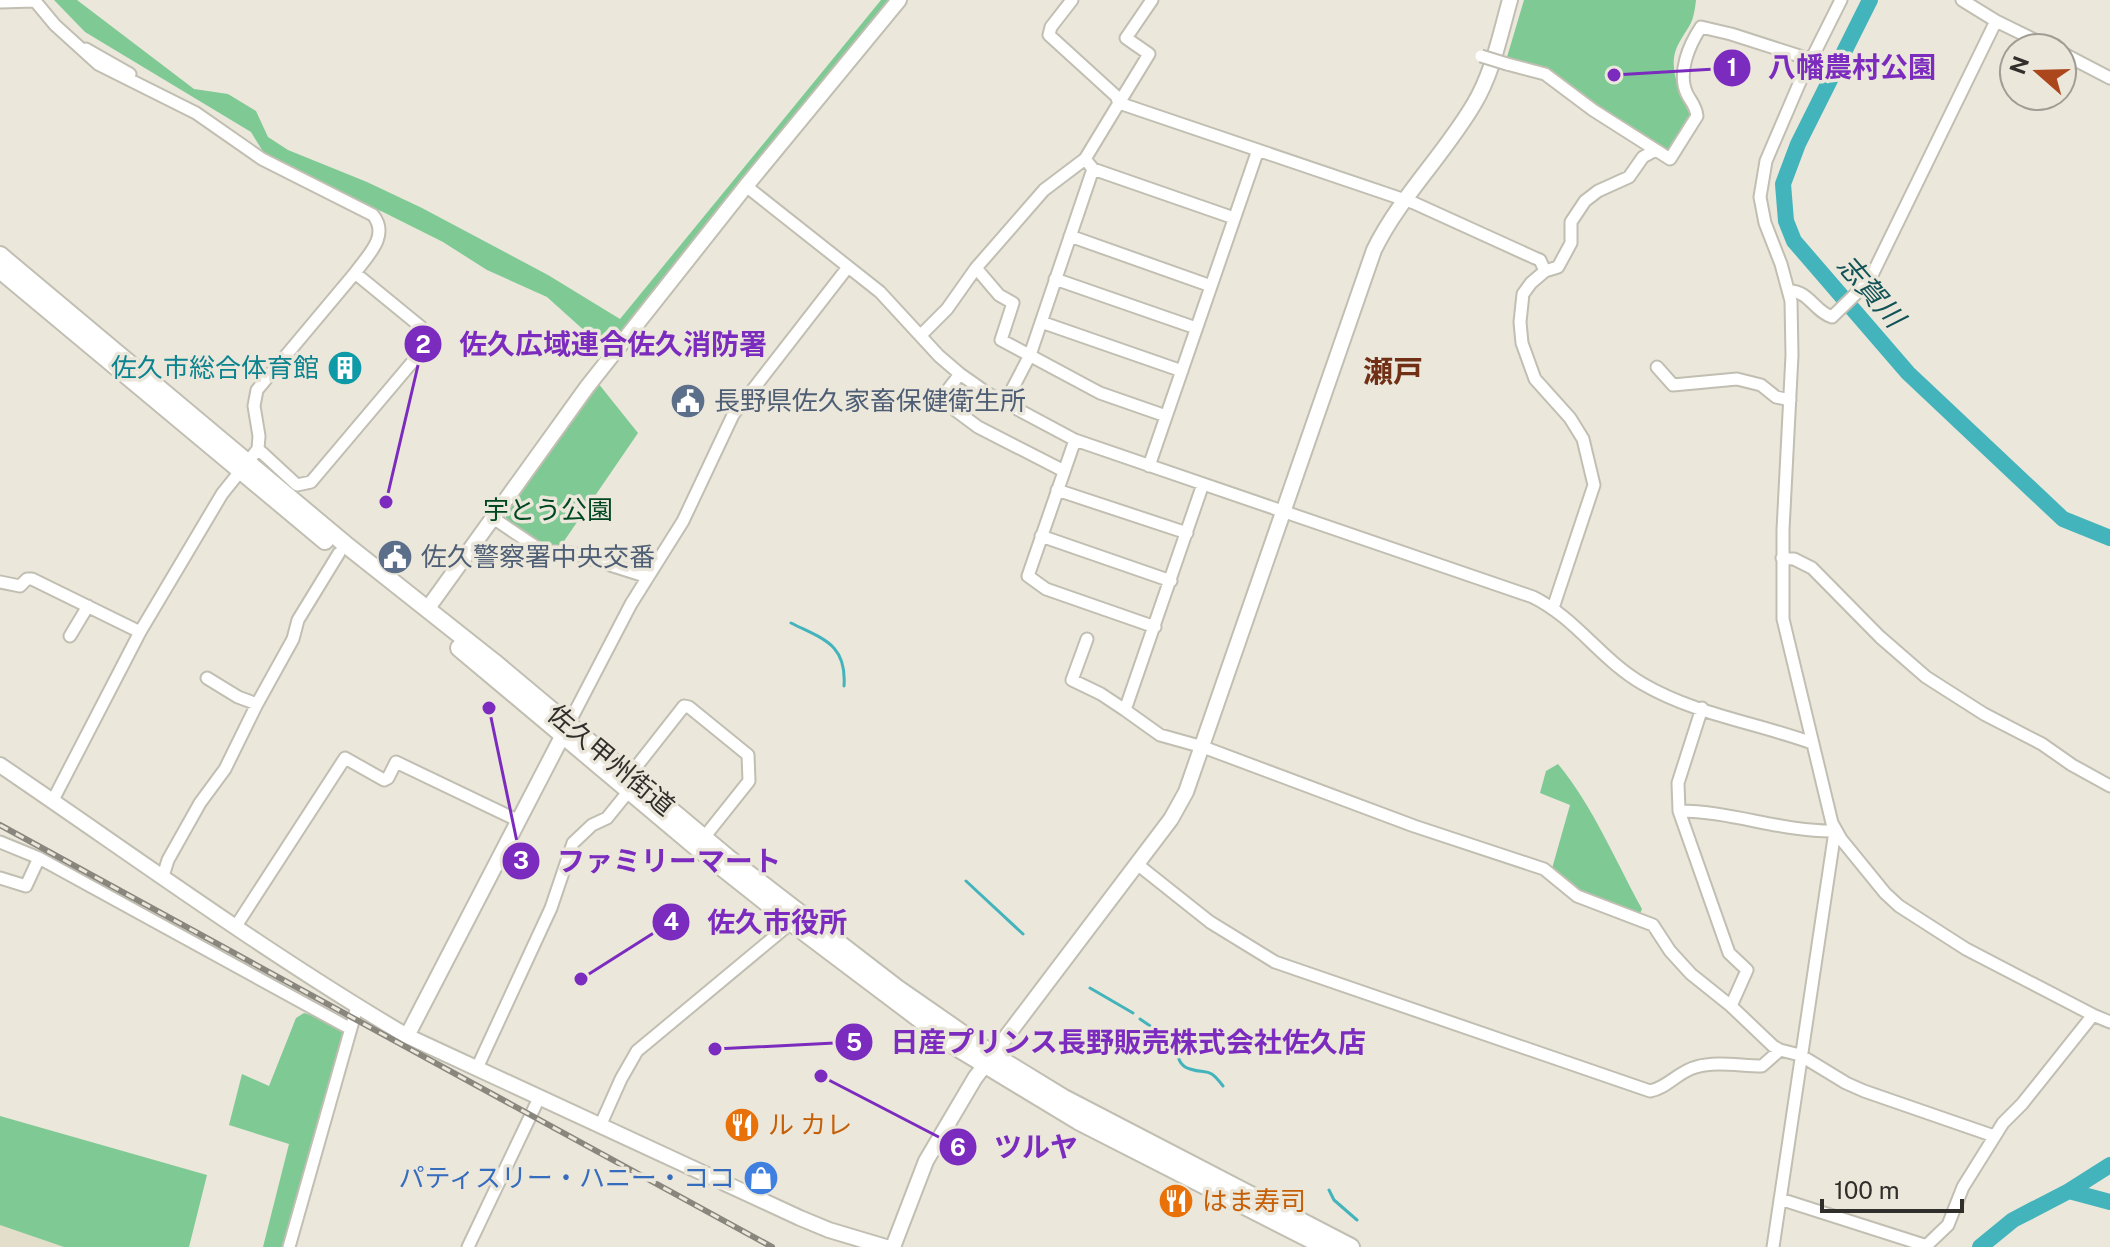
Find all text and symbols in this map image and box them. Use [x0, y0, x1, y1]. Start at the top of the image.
north arrow [1998, 32, 2078, 112]
callout: 八幡農村公園 [1712, 42, 1952, 94]
text: 八幡農村公園 [1768, 50, 1936, 83]
text: 1 [1727, 53, 1737, 81]
text: N [2004, 53, 2034, 78]
water label: 志賀川 [1831, 248, 1913, 335]
callout: 佐久広域連合佐久消防署 [403, 318, 783, 370]
text: 佐久広域連合佐久消防署 [459, 327, 767, 360]
text: 2 [415, 330, 431, 358]
building icon: 佐久市総合体育館 [326, 349, 364, 387]
place label: 佐久市総合体育館 [111, 352, 319, 383]
district label: 瀬戸 [1363, 353, 1423, 389]
public building icon: 長野県佐久家畜保健衛生所 [669, 382, 707, 420]
place label: 長野県佐久家畜保健衛生所 [714, 385, 1026, 416]
park label: 宇とう公園 [483, 494, 613, 525]
public building icon: 佐久警察署中央交番 [376, 538, 414, 576]
place label: 佐久警察署中央交番 [421, 541, 655, 572]
street label: 佐久甲州街道 [542, 698, 681, 822]
callout: ファミリーマート [501, 835, 797, 887]
text: ファミリーマート [557, 844, 781, 877]
text: 3 [513, 846, 529, 874]
callout: 佐久市役所 [651, 896, 863, 948]
text: 佐久市役所 [707, 905, 847, 938]
text: 4 [663, 907, 679, 935]
callout: 日産プリンス長野販売株式会社佐久店 [834, 1016, 1382, 1068]
text: 日産プリンス長野販売株式会社佐久店 [890, 1025, 1366, 1058]
text: 5 [846, 1028, 862, 1056]
restaurant icon: ル カレ [723, 1106, 761, 1144]
place label: ル カレ [768, 1109, 852, 1140]
callout: ツルヤ [938, 1121, 1094, 1173]
text: ツルヤ [994, 1130, 1078, 1163]
text: 6 [950, 1133, 966, 1161]
shop icon: パティスリー・ハニー・ココ [742, 1159, 780, 1197]
place label: パティスリー・ハニー・ココ [399, 1162, 735, 1193]
scale bar [1822, 1163, 1962, 1213]
text: 100 m [1834, 1176, 1900, 1204]
restaurant icon: はま寿司 [1157, 1182, 1195, 1220]
place label: はま寿司 [1202, 1185, 1306, 1216]

